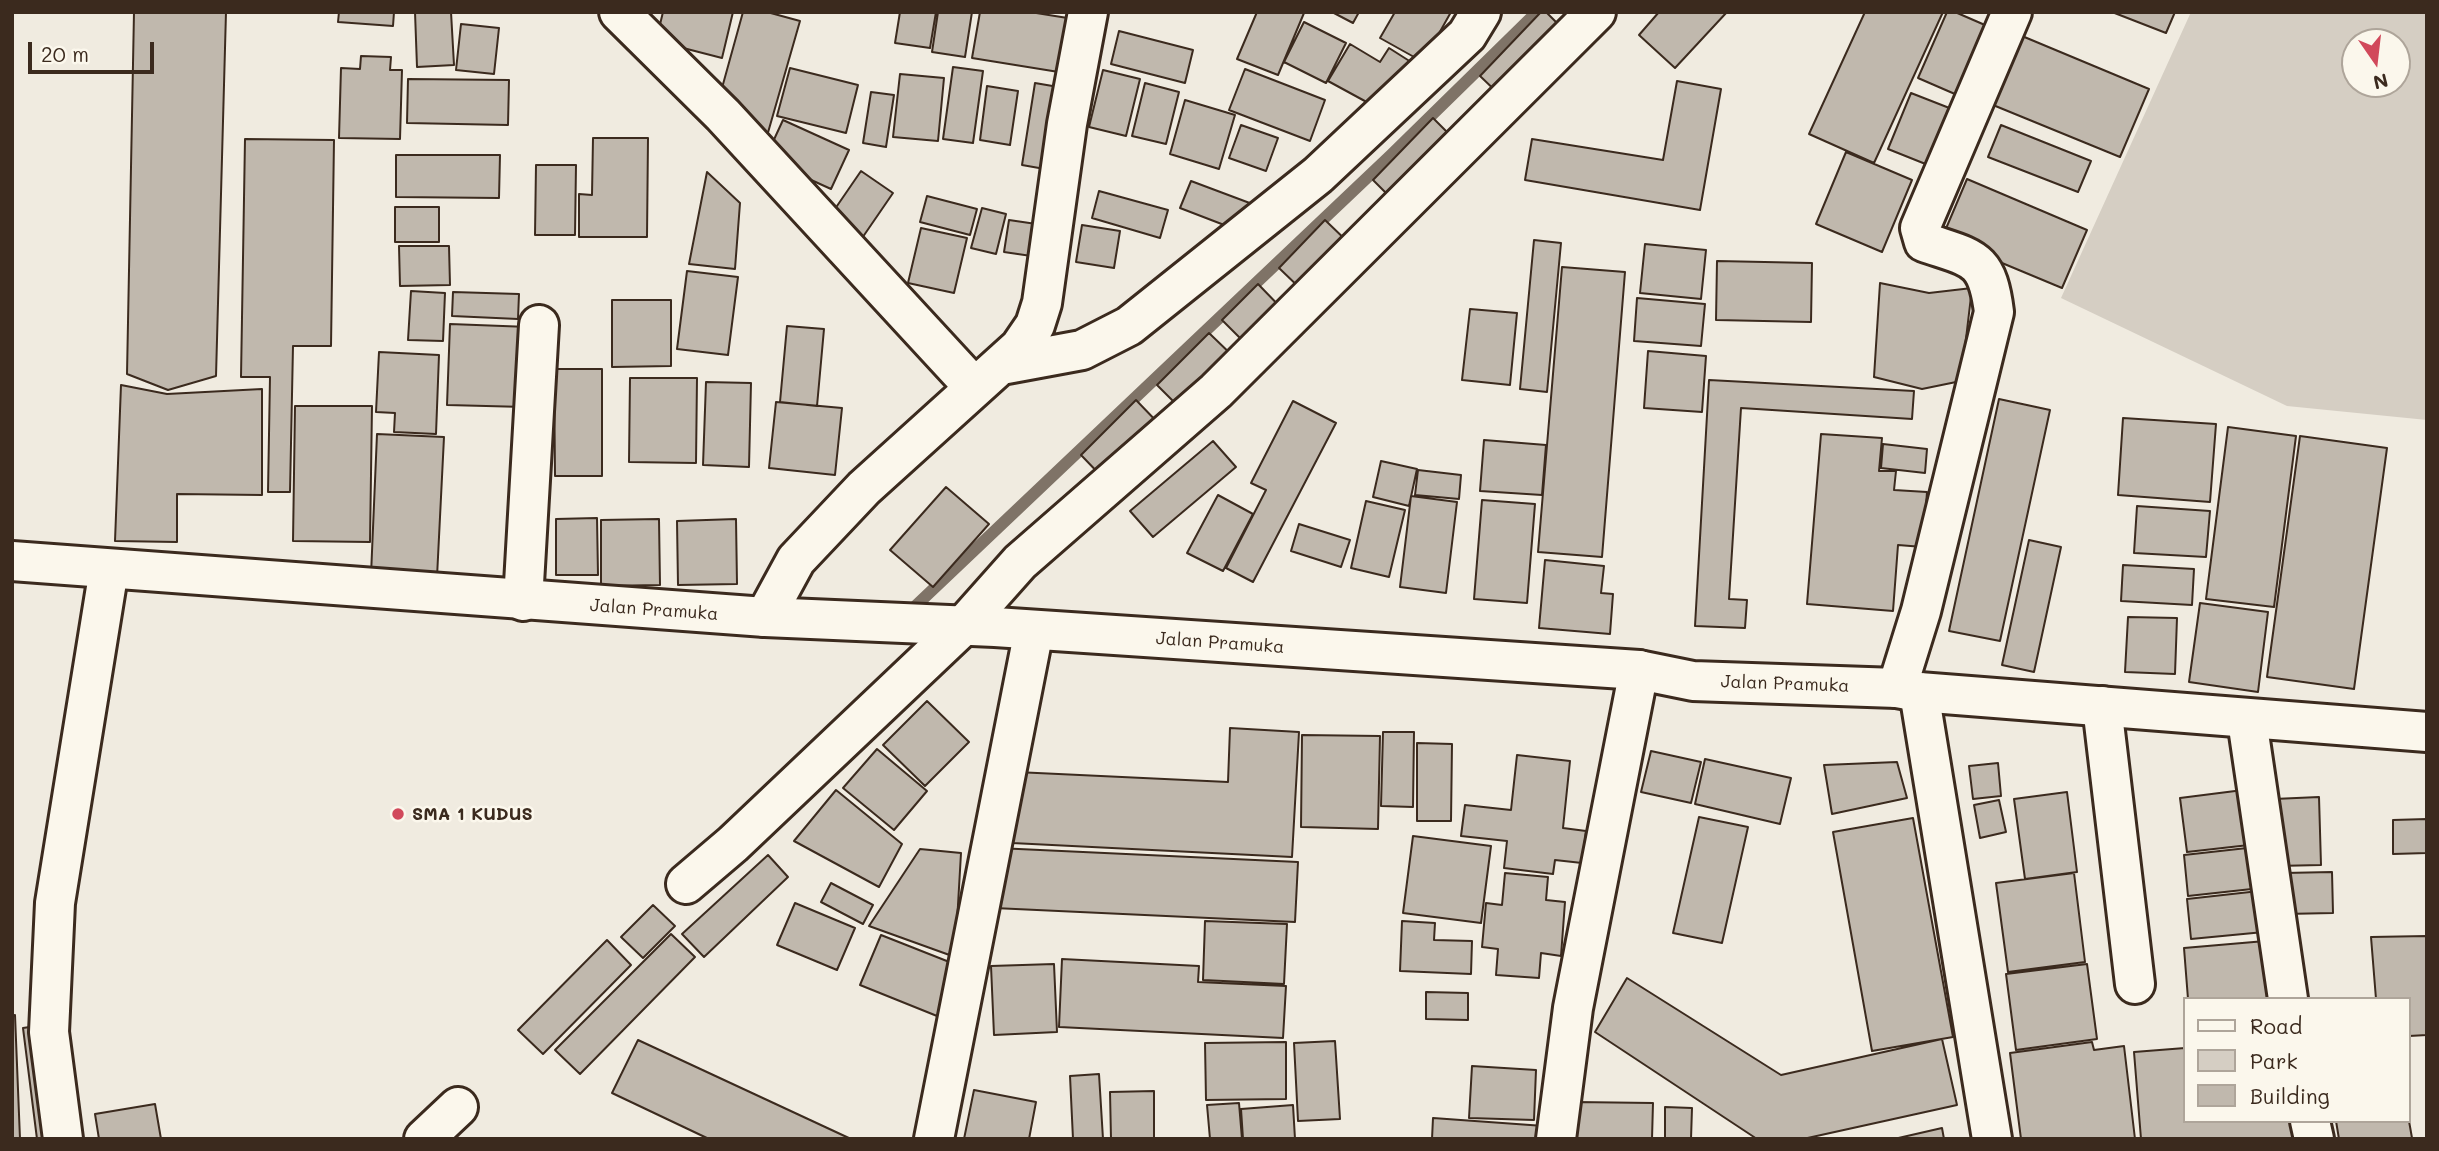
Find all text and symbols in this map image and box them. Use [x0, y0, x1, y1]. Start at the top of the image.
scale bar [32, 28, 158, 72]
north arrow [2341, 28, 2411, 98]
text: 20 m [41, 40, 89, 67]
text: N [2371, 68, 2391, 96]
street label: Jalan Pramuka [589, 595, 719, 625]
street label: Jalan Pramuka [1155, 628, 1285, 658]
street label: Jalan Pramuka [1720, 671, 1850, 697]
place label: SMA 1 KUDUS [412, 803, 533, 825]
marker: SMA 1 KUDUS [390, 806, 406, 822]
legend [2184, 997, 2411, 1123]
text: Road [2250, 1012, 2302, 1039]
text: Park [2250, 1047, 2298, 1074]
text: Building [2250, 1082, 2330, 1109]

